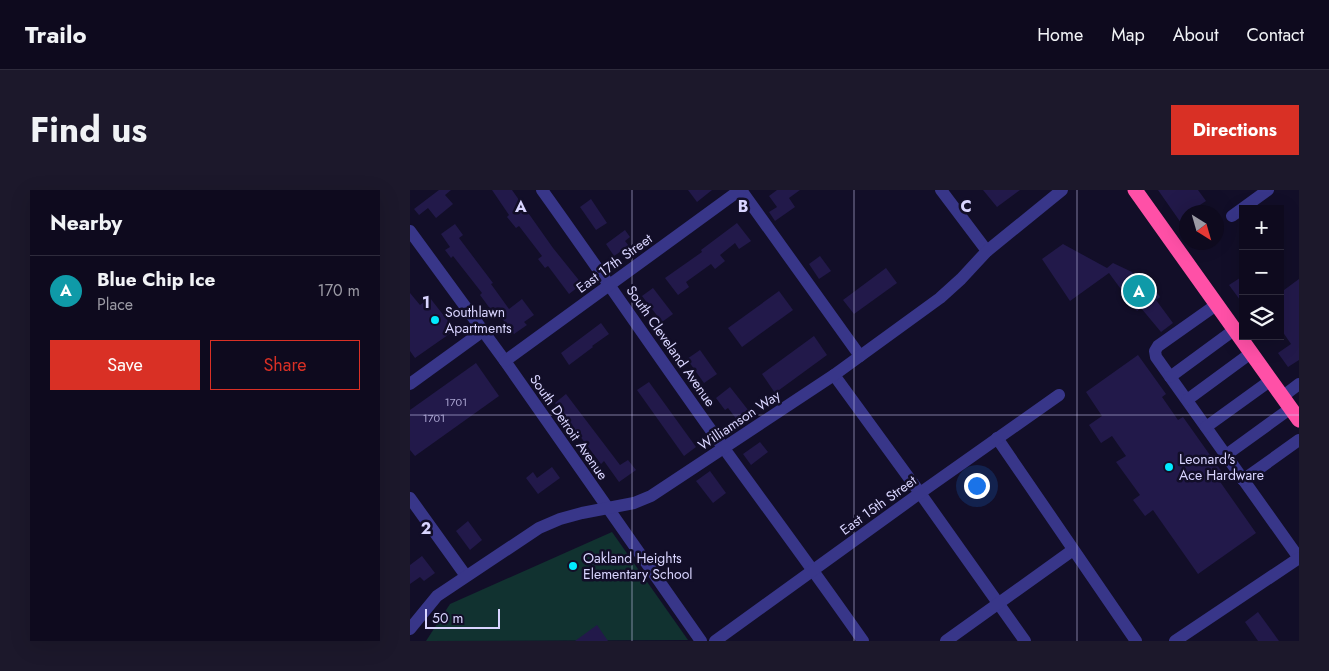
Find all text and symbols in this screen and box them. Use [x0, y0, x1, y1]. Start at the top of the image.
text: Trailo [25, 17, 87, 52]
text: Home [1037, 22, 1083, 48]
text: Map [1111, 22, 1145, 48]
text: About [1173, 22, 1218, 48]
text: Contact [1246, 22, 1304, 48]
text: Find us [30, 105, 147, 155]
button: Directions [1171, 105, 1299, 155]
text: A [514, 195, 527, 218]
text: B [738, 195, 748, 218]
text: C [960, 195, 972, 218]
north arrow [1179, 205, 1224, 250]
map controls [1239, 205, 1284, 340]
button: + [1239, 205, 1284, 250]
text: Nearby [50, 208, 122, 238]
street label: East 17th Street [572, 228, 657, 297]
button: − [1239, 250, 1284, 295]
text: Blue Chip Ice [97, 266, 215, 293]
pin: A [1123, 272, 1155, 310]
text: A [60, 279, 72, 302]
text: 170 m [318, 279, 360, 302]
street label: South Cleveland Avenue [622, 281, 720, 411]
text: 1 [422, 291, 430, 314]
text: Place [97, 293, 133, 316]
button: layers [1239, 295, 1284, 340]
place label: Southlawn Apartments [445, 302, 512, 338]
marker: Southlawn Apartments [429, 314, 441, 326]
button: Save [50, 340, 200, 390]
button: Share [210, 340, 360, 390]
street label: South Detroit Avenue [525, 370, 613, 484]
street label: Williamson Way [694, 385, 785, 455]
house number: 1701 [445, 394, 467, 410]
house number: 1701 [423, 410, 445, 426]
place label: Leonard's Ace Hardware [1179, 449, 1264, 485]
marker: Leonard's Ace Hardware [1163, 461, 1175, 473]
street label: East 15th Street [836, 470, 921, 540]
your location [964, 473, 990, 499]
text: 2 [421, 517, 431, 540]
place label: Oakland Heights Elementary School [583, 548, 693, 584]
marker: Oakland Heights Elementary School [567, 560, 579, 572]
scale bar [425, 606, 500, 629]
text: 50 m [432, 608, 463, 628]

